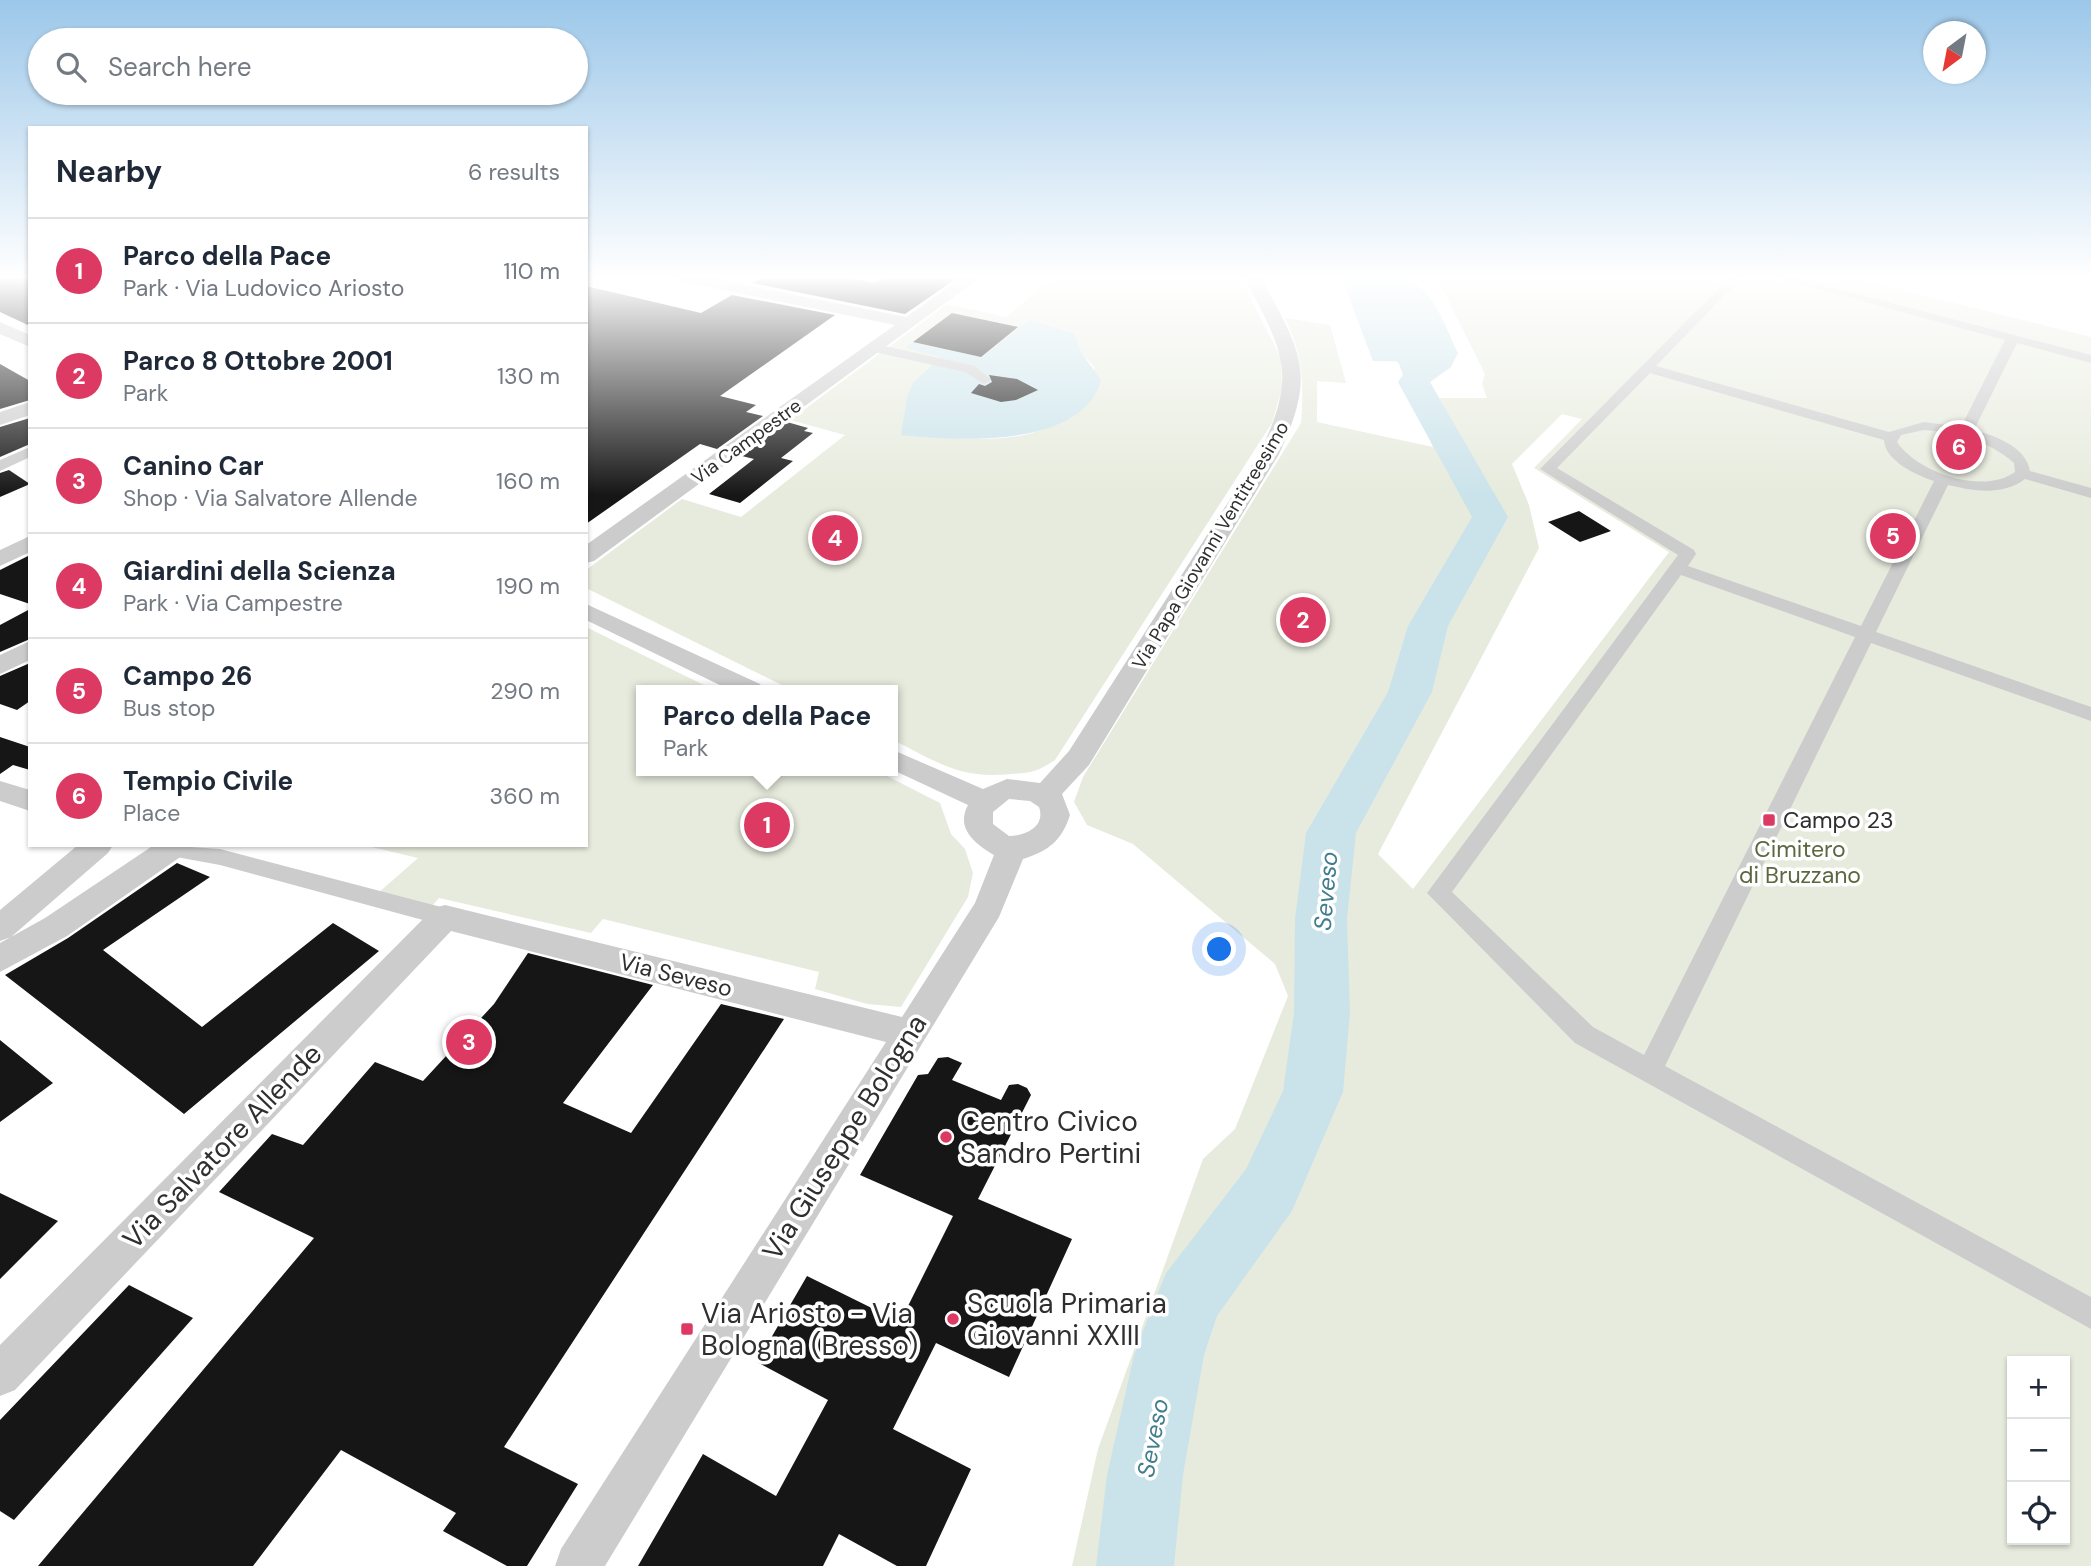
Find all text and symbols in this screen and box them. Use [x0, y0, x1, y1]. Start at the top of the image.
north arrow [1923, 21, 1986, 84]
search box [28, 28, 588, 105]
icon: search [52, 48, 90, 86]
text: Search here [108, 50, 251, 84]
text: Nearby [56, 152, 162, 191]
text: 6 results [468, 157, 560, 187]
text: Parco della Pace [123, 239, 331, 273]
text: 1 [75, 256, 83, 286]
text: 110 m [503, 256, 560, 286]
text: Park · Via Ludovico Ariosto [123, 273, 404, 303]
text: Parco 8 Ottobre 2001 [123, 344, 393, 378]
text: 2 [72, 361, 86, 391]
text: 130 m [497, 361, 560, 391]
text: Park [123, 378, 168, 408]
street label: Via Campestre [686, 393, 806, 490]
street label: Via Papa Giovanni Ventitreesimo [1126, 417, 1295, 674]
pin: 6 [1936, 421, 1982, 473]
text: Canino Car [123, 449, 264, 483]
text: 3 [72, 466, 86, 496]
text: 160 m [496, 466, 560, 496]
text: Shop · Via Salvatore Allende [123, 483, 418, 513]
pin: 5 [1870, 510, 1916, 562]
pin: 4 [812, 512, 858, 564]
text: Giardini della Scienza [123, 554, 396, 588]
text: 4 [72, 571, 86, 601]
text: 190 m [496, 571, 560, 601]
text: Park · Via Campestre [123, 588, 343, 618]
pin: 2 [1280, 594, 1326, 646]
text: Campo 26 [123, 659, 252, 693]
text: 5 [72, 676, 86, 706]
text: 290 m [490, 676, 560, 706]
popup [636, 685, 898, 776]
text: Bus stop [123, 693, 215, 723]
text: Parco della Pace [663, 699, 871, 733]
text: Park [663, 733, 708, 763]
text: Tempio Civile [123, 764, 293, 798]
text: 6 [72, 781, 86, 811]
text: 360 m [490, 781, 560, 811]
text: Place [123, 798, 180, 828]
pin: 1 [744, 799, 790, 851]
place label: Campo 23 [1783, 805, 1894, 835]
marker: Campo 23 [1761, 812, 1777, 828]
park label: Cimitero di Bruzzano [1739, 834, 1861, 890]
water label: Seveso [1307, 850, 1344, 932]
your location [1202, 932, 1236, 966]
street label: Via Seveso [616, 947, 736, 1003]
street label: Via Giuseppe Bologna [754, 1007, 935, 1267]
pin: 3 [446, 1016, 492, 1068]
street label: Via Salvatore Allende [115, 1036, 330, 1257]
place label: Centro Civico Sandro Pertini [960, 1103, 1141, 1172]
marker: Centro Civico Sandro Pertini [938, 1129, 954, 1145]
place label: Scuola Primaria Giovanni XXIII [967, 1285, 1167, 1354]
place label: Via Ariosto - Via Bologna (Bresso) [701, 1295, 918, 1364]
marker: Scuola Primaria Giovanni XXIII [945, 1311, 961, 1327]
marker: Via Ariosto - Via Bologna (Bresso) [679, 1321, 695, 1337]
map controls [2007, 1356, 2070, 1545]
button: + [2007, 1356, 2070, 1419]
water label: Seveso [1130, 1396, 1175, 1480]
button: − [2007, 1419, 2070, 1482]
button: locate [2007, 1482, 2070, 1545]

